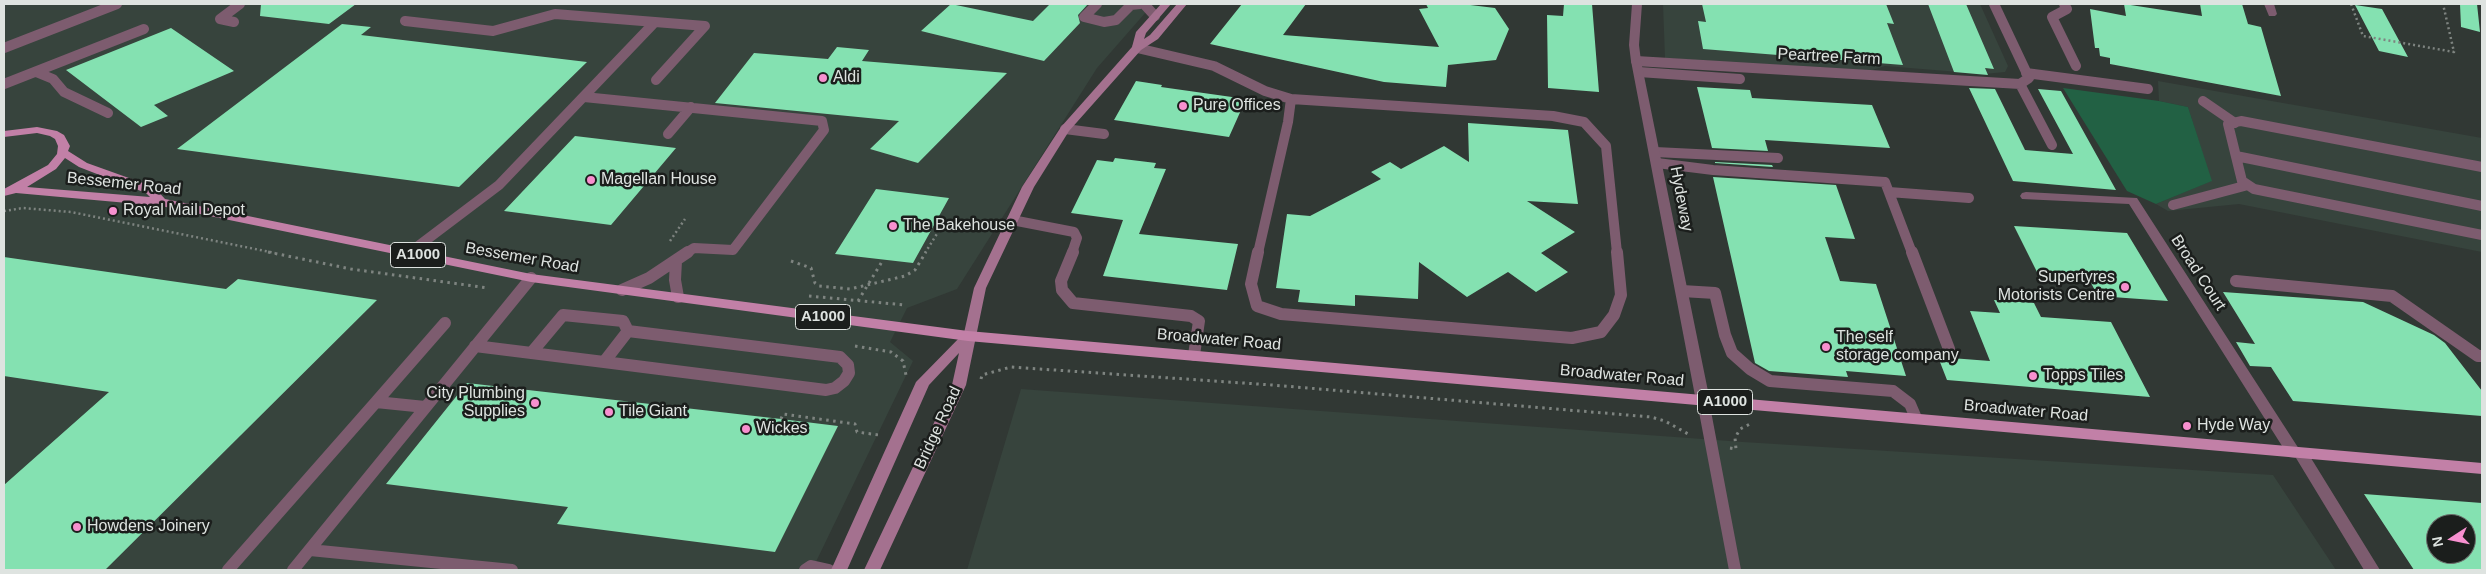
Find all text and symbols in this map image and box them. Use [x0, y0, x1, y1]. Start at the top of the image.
street label: Peartree Farm [1777, 45, 1881, 69]
place label: Aldi [833, 68, 860, 88]
marker: Aldi [817, 72, 829, 84]
place label: Pure Offices [1193, 96, 1281, 116]
marker: Pure Offices [1177, 100, 1189, 112]
street label: Hydeway [1665, 165, 1697, 233]
street label: Bessemer Road [66, 168, 182, 200]
place label: Magellan House [601, 170, 717, 190]
marker: Magellan House [585, 174, 597, 186]
place label: Royal Mail Depot [123, 201, 245, 221]
marker: Royal Mail Depot [107, 205, 119, 217]
place label: The Bakehouse [903, 216, 1015, 236]
marker: The Bakehouse [887, 220, 899, 232]
street label: Broad Court [2166, 232, 2230, 314]
street label: Bessemer Road [464, 239, 580, 277]
road number: A1000 [390, 242, 446, 268]
place label: Supertyres Motorists Centre [1998, 268, 2115, 306]
marker: Supertyres Motorists Centre [2119, 281, 2131, 293]
road number: A1000 [796, 304, 850, 330]
street label: Broadwater Road [1156, 325, 1282, 355]
place label: The self storage company [1836, 328, 1959, 366]
marker: The self storage company [1820, 341, 1832, 353]
street label: Broadwater Road [1559, 361, 1685, 391]
place label: Topps Tiles [2043, 366, 2123, 386]
marker: Topps Tiles [2027, 370, 2039, 382]
place label: City Plumbing Supplies [426, 384, 525, 422]
street label: Bridge Road [911, 384, 965, 472]
road number: A1000 [1698, 390, 1752, 414]
street label: Broadwater Road [1963, 396, 2089, 426]
marker: City Plumbing Supplies [529, 397, 541, 409]
place label: Tile Giant [619, 402, 687, 422]
marker: Tile Giant [603, 406, 615, 418]
place label: Hyde Way [2197, 416, 2270, 436]
place label: Wickes [756, 419, 808, 439]
marker: Hyde Way [2181, 420, 2193, 432]
marker: Wickes [740, 423, 752, 435]
north arrow [2426, 514, 2476, 564]
place label: Howdens Joinery [87, 517, 210, 537]
marker: Howdens Joinery [71, 521, 83, 533]
text: N [2428, 535, 2446, 548]

